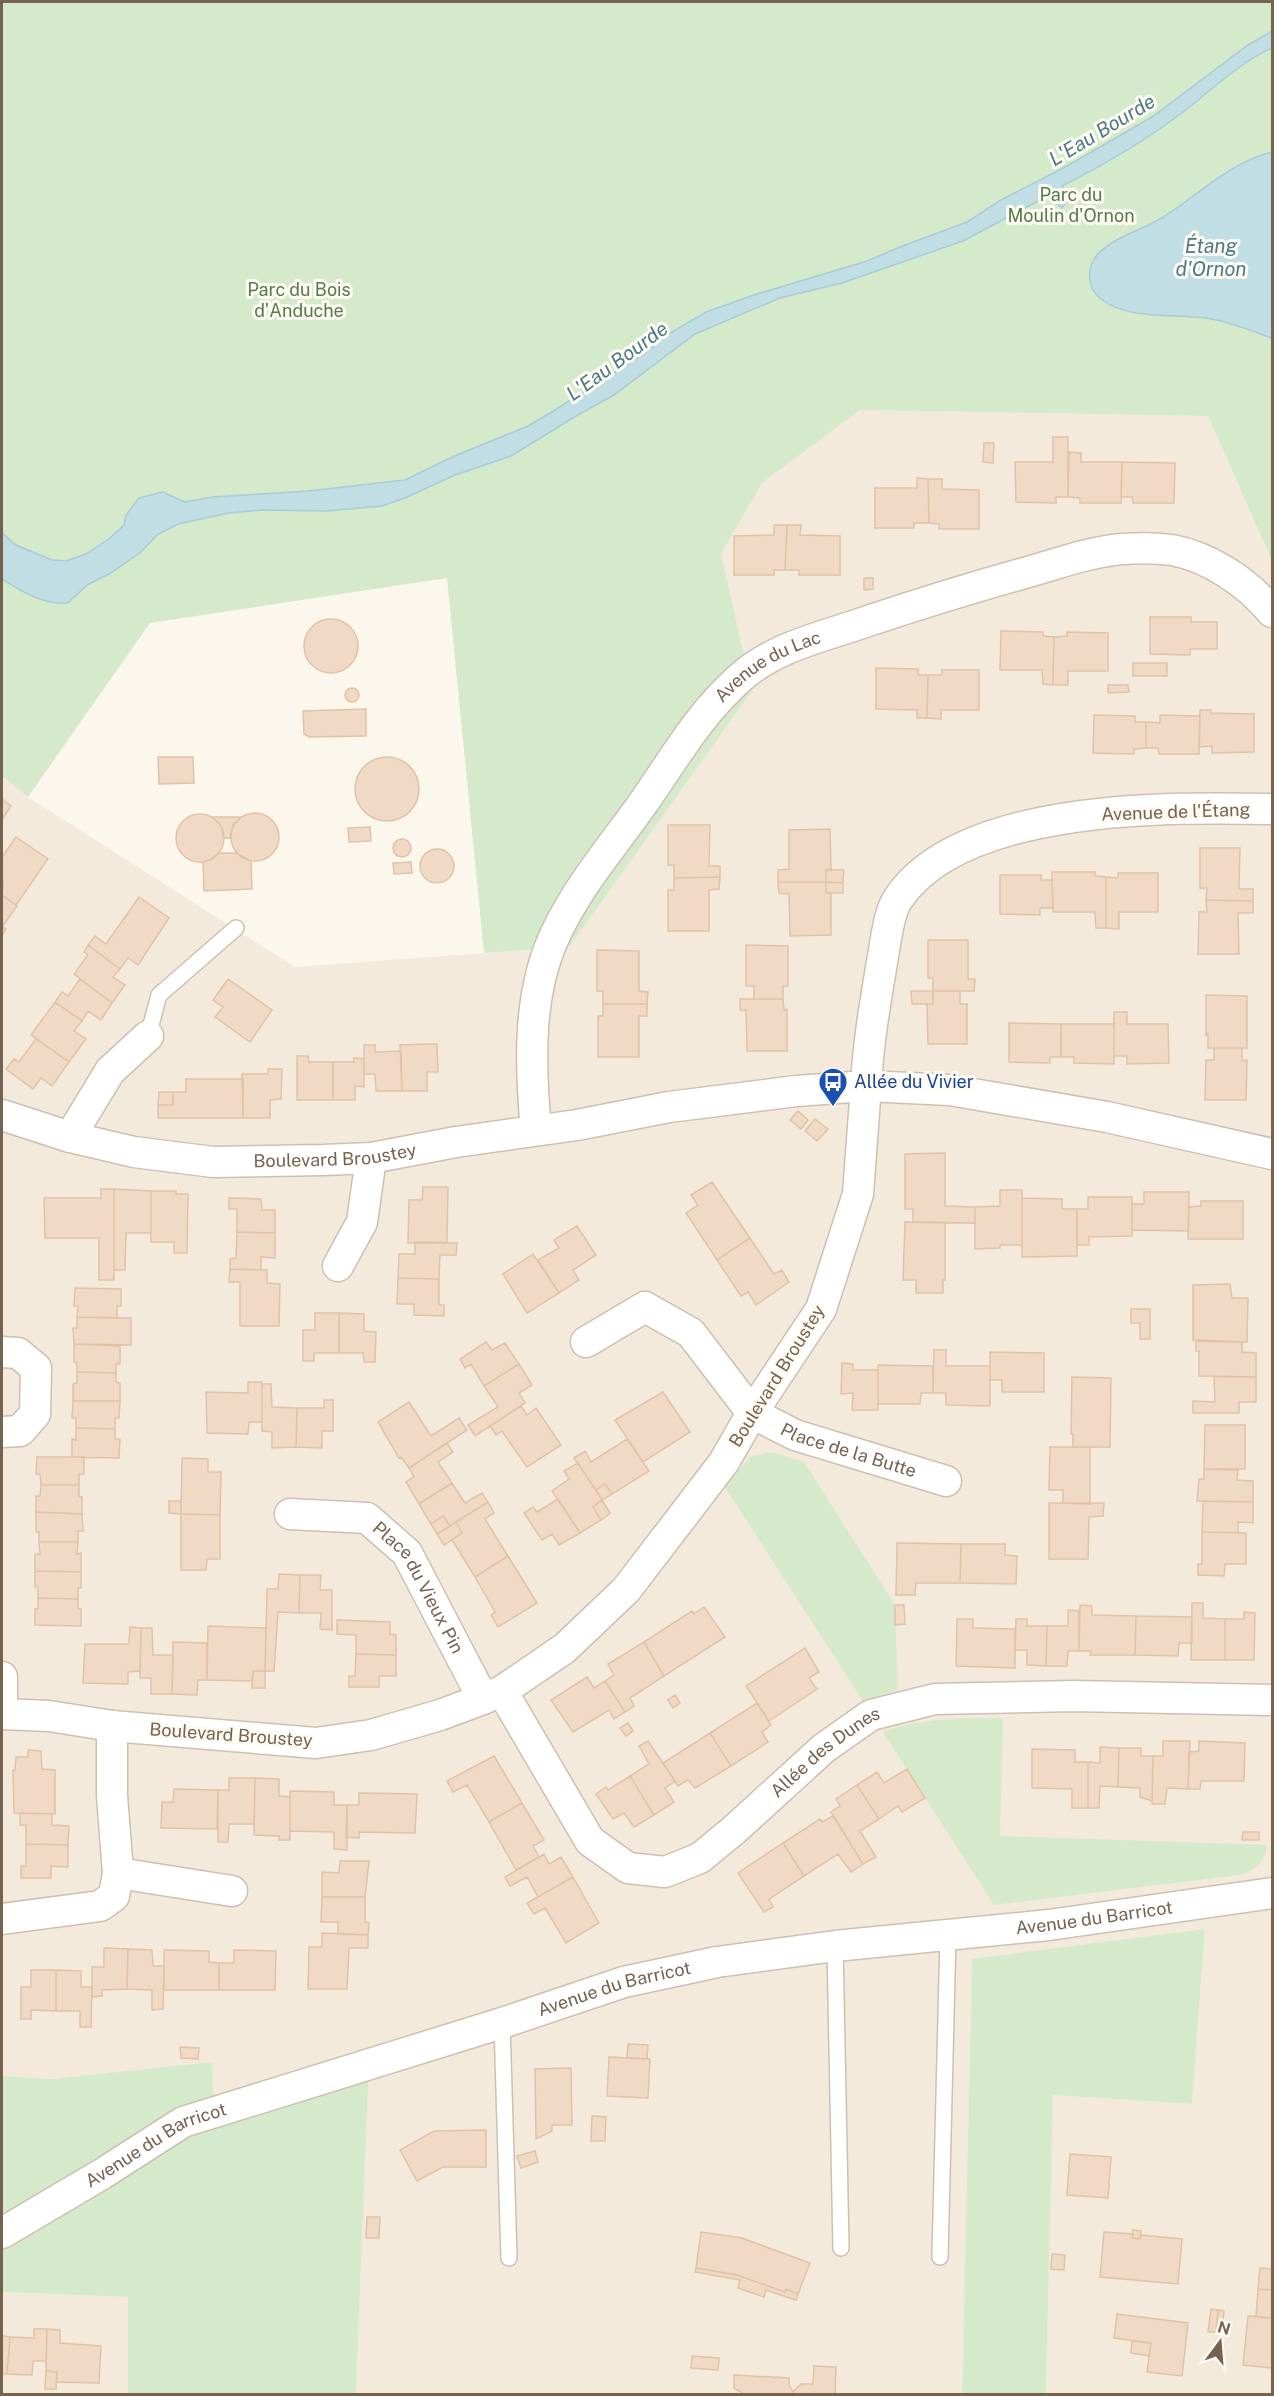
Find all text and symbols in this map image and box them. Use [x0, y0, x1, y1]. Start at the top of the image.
water label: L'Eau Bourde [1045, 89, 1160, 171]
park label: Parc du Moulin d'Ornon [1007, 184, 1135, 226]
water label: Étang d'Ornon [1176, 233, 1246, 281]
park label: Parc du Bois d'Anduche [247, 279, 351, 321]
water label: L'Eau Bourde [562, 316, 673, 406]
street label: Avenue du Lac [710, 626, 823, 706]
street label: Avenue de l'Étang [1101, 797, 1251, 825]
bus stop icon: Allée du Vivier [817, 1066, 849, 1108]
place label: Allée du Vivier [854, 1071, 974, 1092]
street label: Boulevard Broustey [253, 1139, 418, 1171]
street label: Boulevard Broustey [724, 1300, 829, 1451]
street label: Place de la Butte [777, 1418, 919, 1481]
street label: Place du Vieux Pin [369, 1517, 468, 1657]
street label: Allée des Dunes [766, 1702, 882, 1801]
street label: Boulevard Broustey [149, 1718, 314, 1751]
street label: Avenue du Barricot [1014, 1896, 1174, 1938]
street label: Avenue du Barricot [535, 1957, 693, 2020]
street label: Avenue du Barricot [81, 2098, 229, 2191]
north arrow [1190, 2312, 1250, 2372]
text: N [1215, 2317, 1233, 2339]

